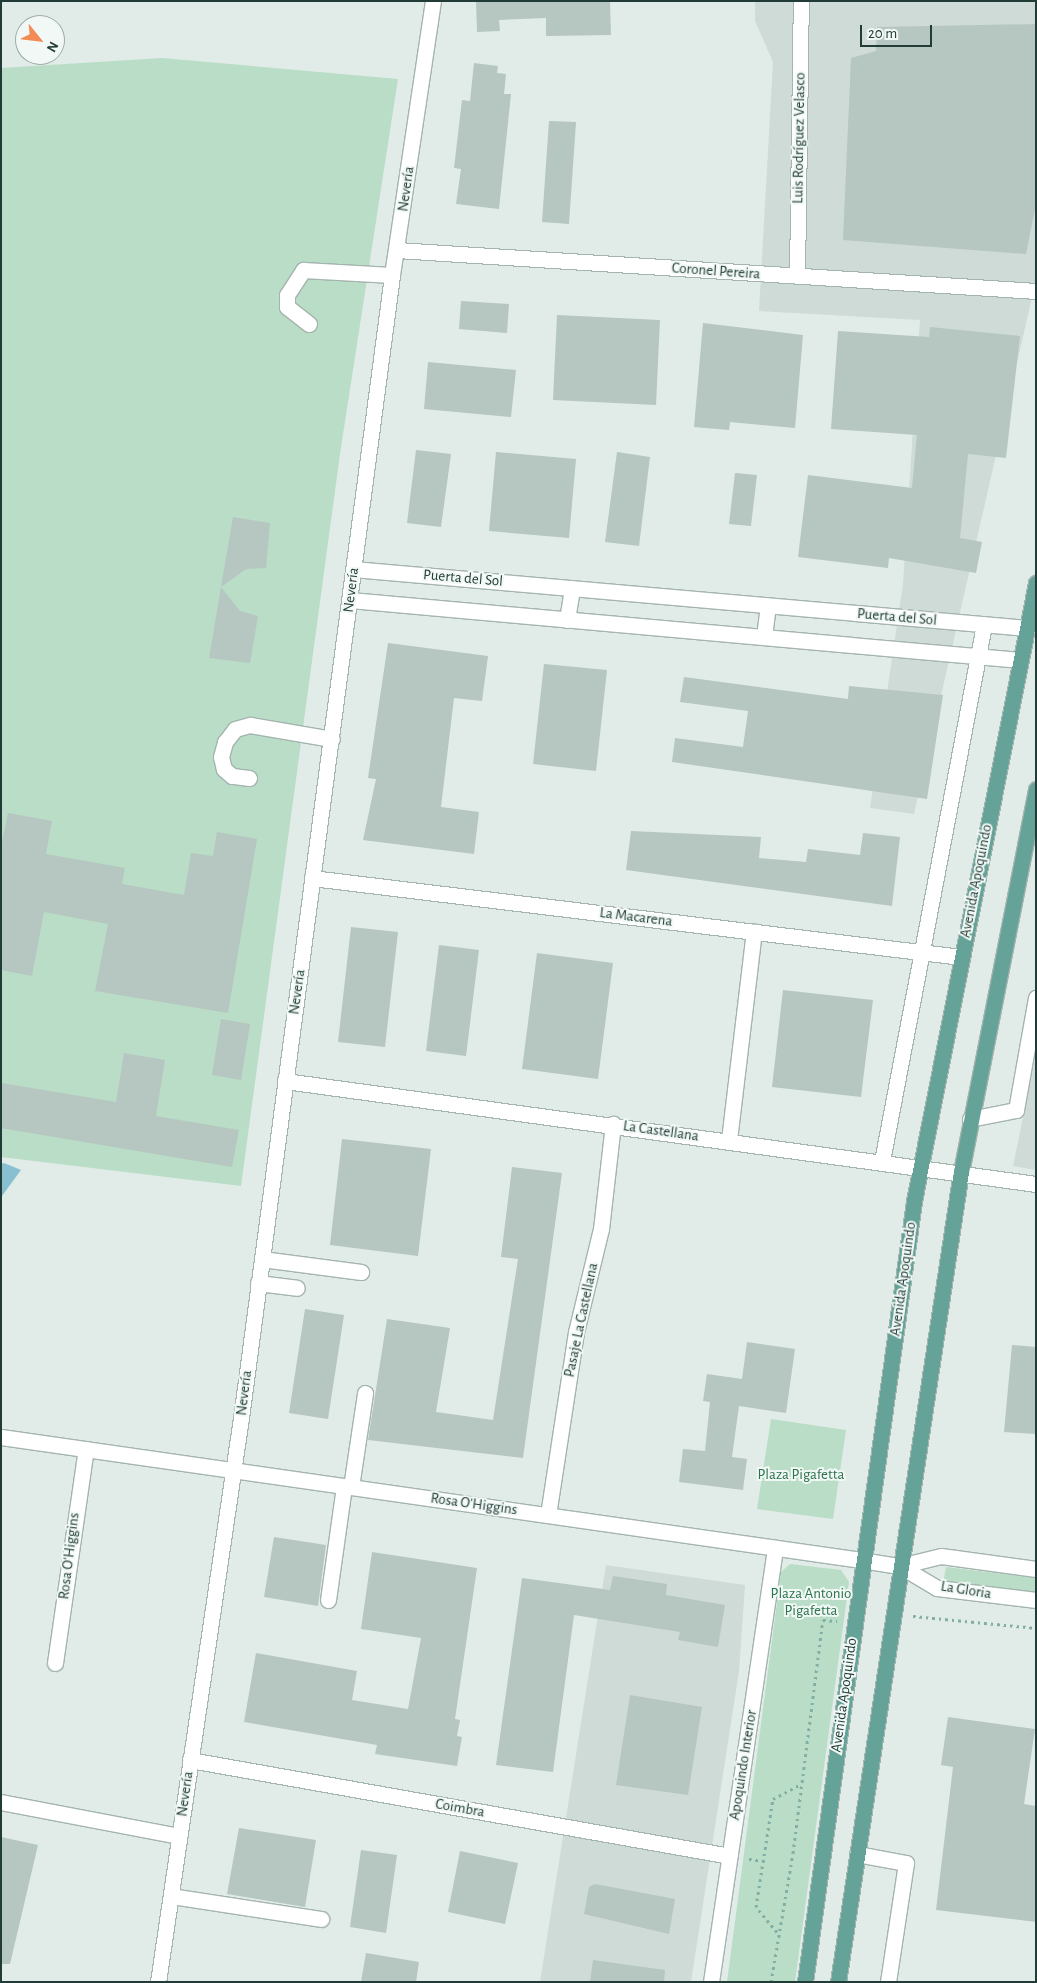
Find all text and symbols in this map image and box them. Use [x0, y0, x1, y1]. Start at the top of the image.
north arrow [15, 15, 65, 65]
scale bar [862, 15, 934, 47]
text: 20 m [868, 26, 897, 41]
text: N [44, 39, 61, 54]
street label: Luis Rodríguez Velasco [789, 72, 809, 204]
street label: Nevería [394, 165, 418, 213]
street label: Coronel Pereira [671, 259, 761, 283]
street label: Nevería [339, 566, 363, 614]
street label: Puerta del Sol [422, 566, 504, 590]
street label: Puerta del Sol [856, 605, 938, 629]
street label: Avenida Apoquindo [956, 823, 996, 939]
street label: La Macarena [599, 904, 673, 930]
street label: Nevería [285, 968, 309, 1016]
street label: La Castellana [622, 1117, 700, 1145]
street label: Avenida Apoquindo [886, 1221, 920, 1337]
street label: Pasaje La Castellana [560, 1261, 602, 1379]
street label: Nevería [232, 1369, 256, 1417]
park label: Plaza Pigafetta [757, 1466, 845, 1484]
street label: Rosa O'Higgins [430, 1489, 518, 1519]
street label: Rosa O'Higgins [55, 1512, 83, 1600]
street label: La Gloria [939, 1577, 993, 1603]
park label: Plaza Antonio Pigafetta [771, 1584, 851, 1619]
street label: Avenida Apoquindo [827, 1637, 861, 1753]
street label: Apoquindo Interior [725, 1709, 761, 1821]
street label: Nevería [173, 1770, 197, 1818]
street label: Coimbra [434, 1795, 486, 1821]

